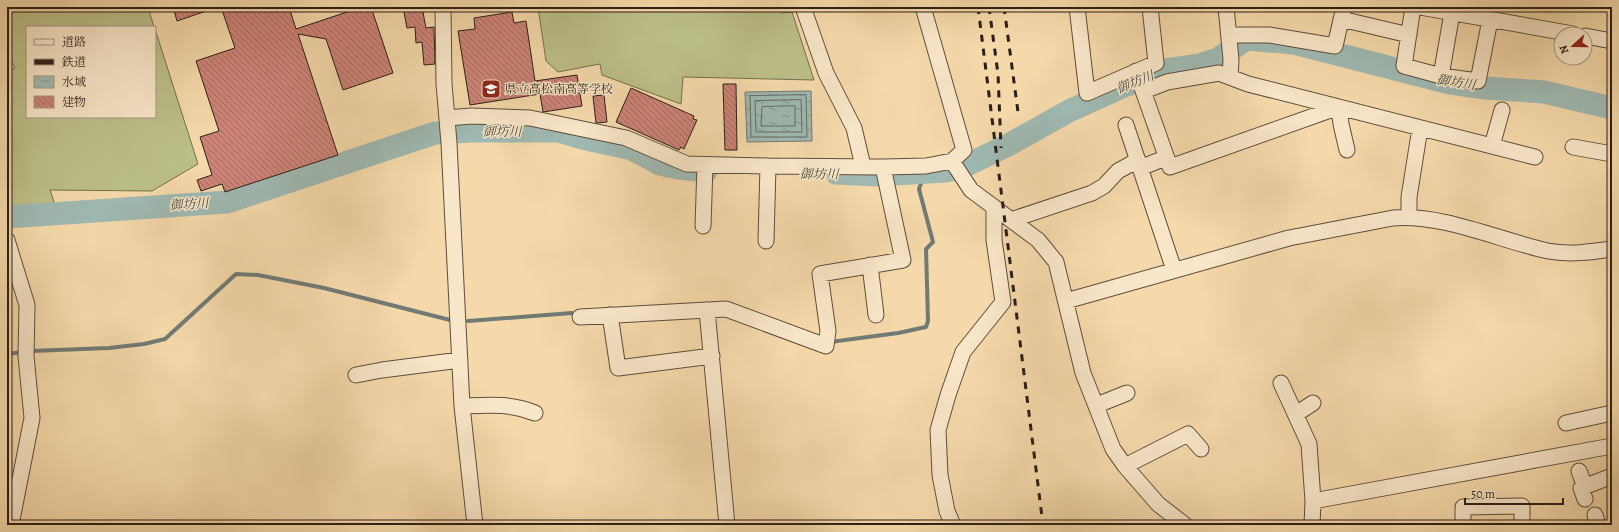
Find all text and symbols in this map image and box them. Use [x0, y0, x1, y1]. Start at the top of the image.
legend [26, 26, 156, 118]
north arrow [1553, 26, 1593, 66]
text: 道路 [62, 34, 86, 50]
text: N [1556, 43, 1573, 56]
text: 鉄道 [61, 54, 86, 70]
water label: 御坊川 [1114, 66, 1158, 97]
water label: 御坊川 [1435, 71, 1479, 94]
text: 水域 [62, 74, 86, 90]
school or university icon: 県立高松南高等学校 [480, 78, 502, 100]
place label: 県立高松南高等学校 [505, 81, 613, 97]
text: 建物 [62, 94, 86, 110]
water label: 御坊川 [482, 123, 523, 140]
water label: 御坊川 [799, 165, 841, 183]
water label: 御坊川 [169, 194, 211, 214]
scale bar [1465, 480, 1563, 506]
text: 50 m [1471, 486, 1495, 502]

